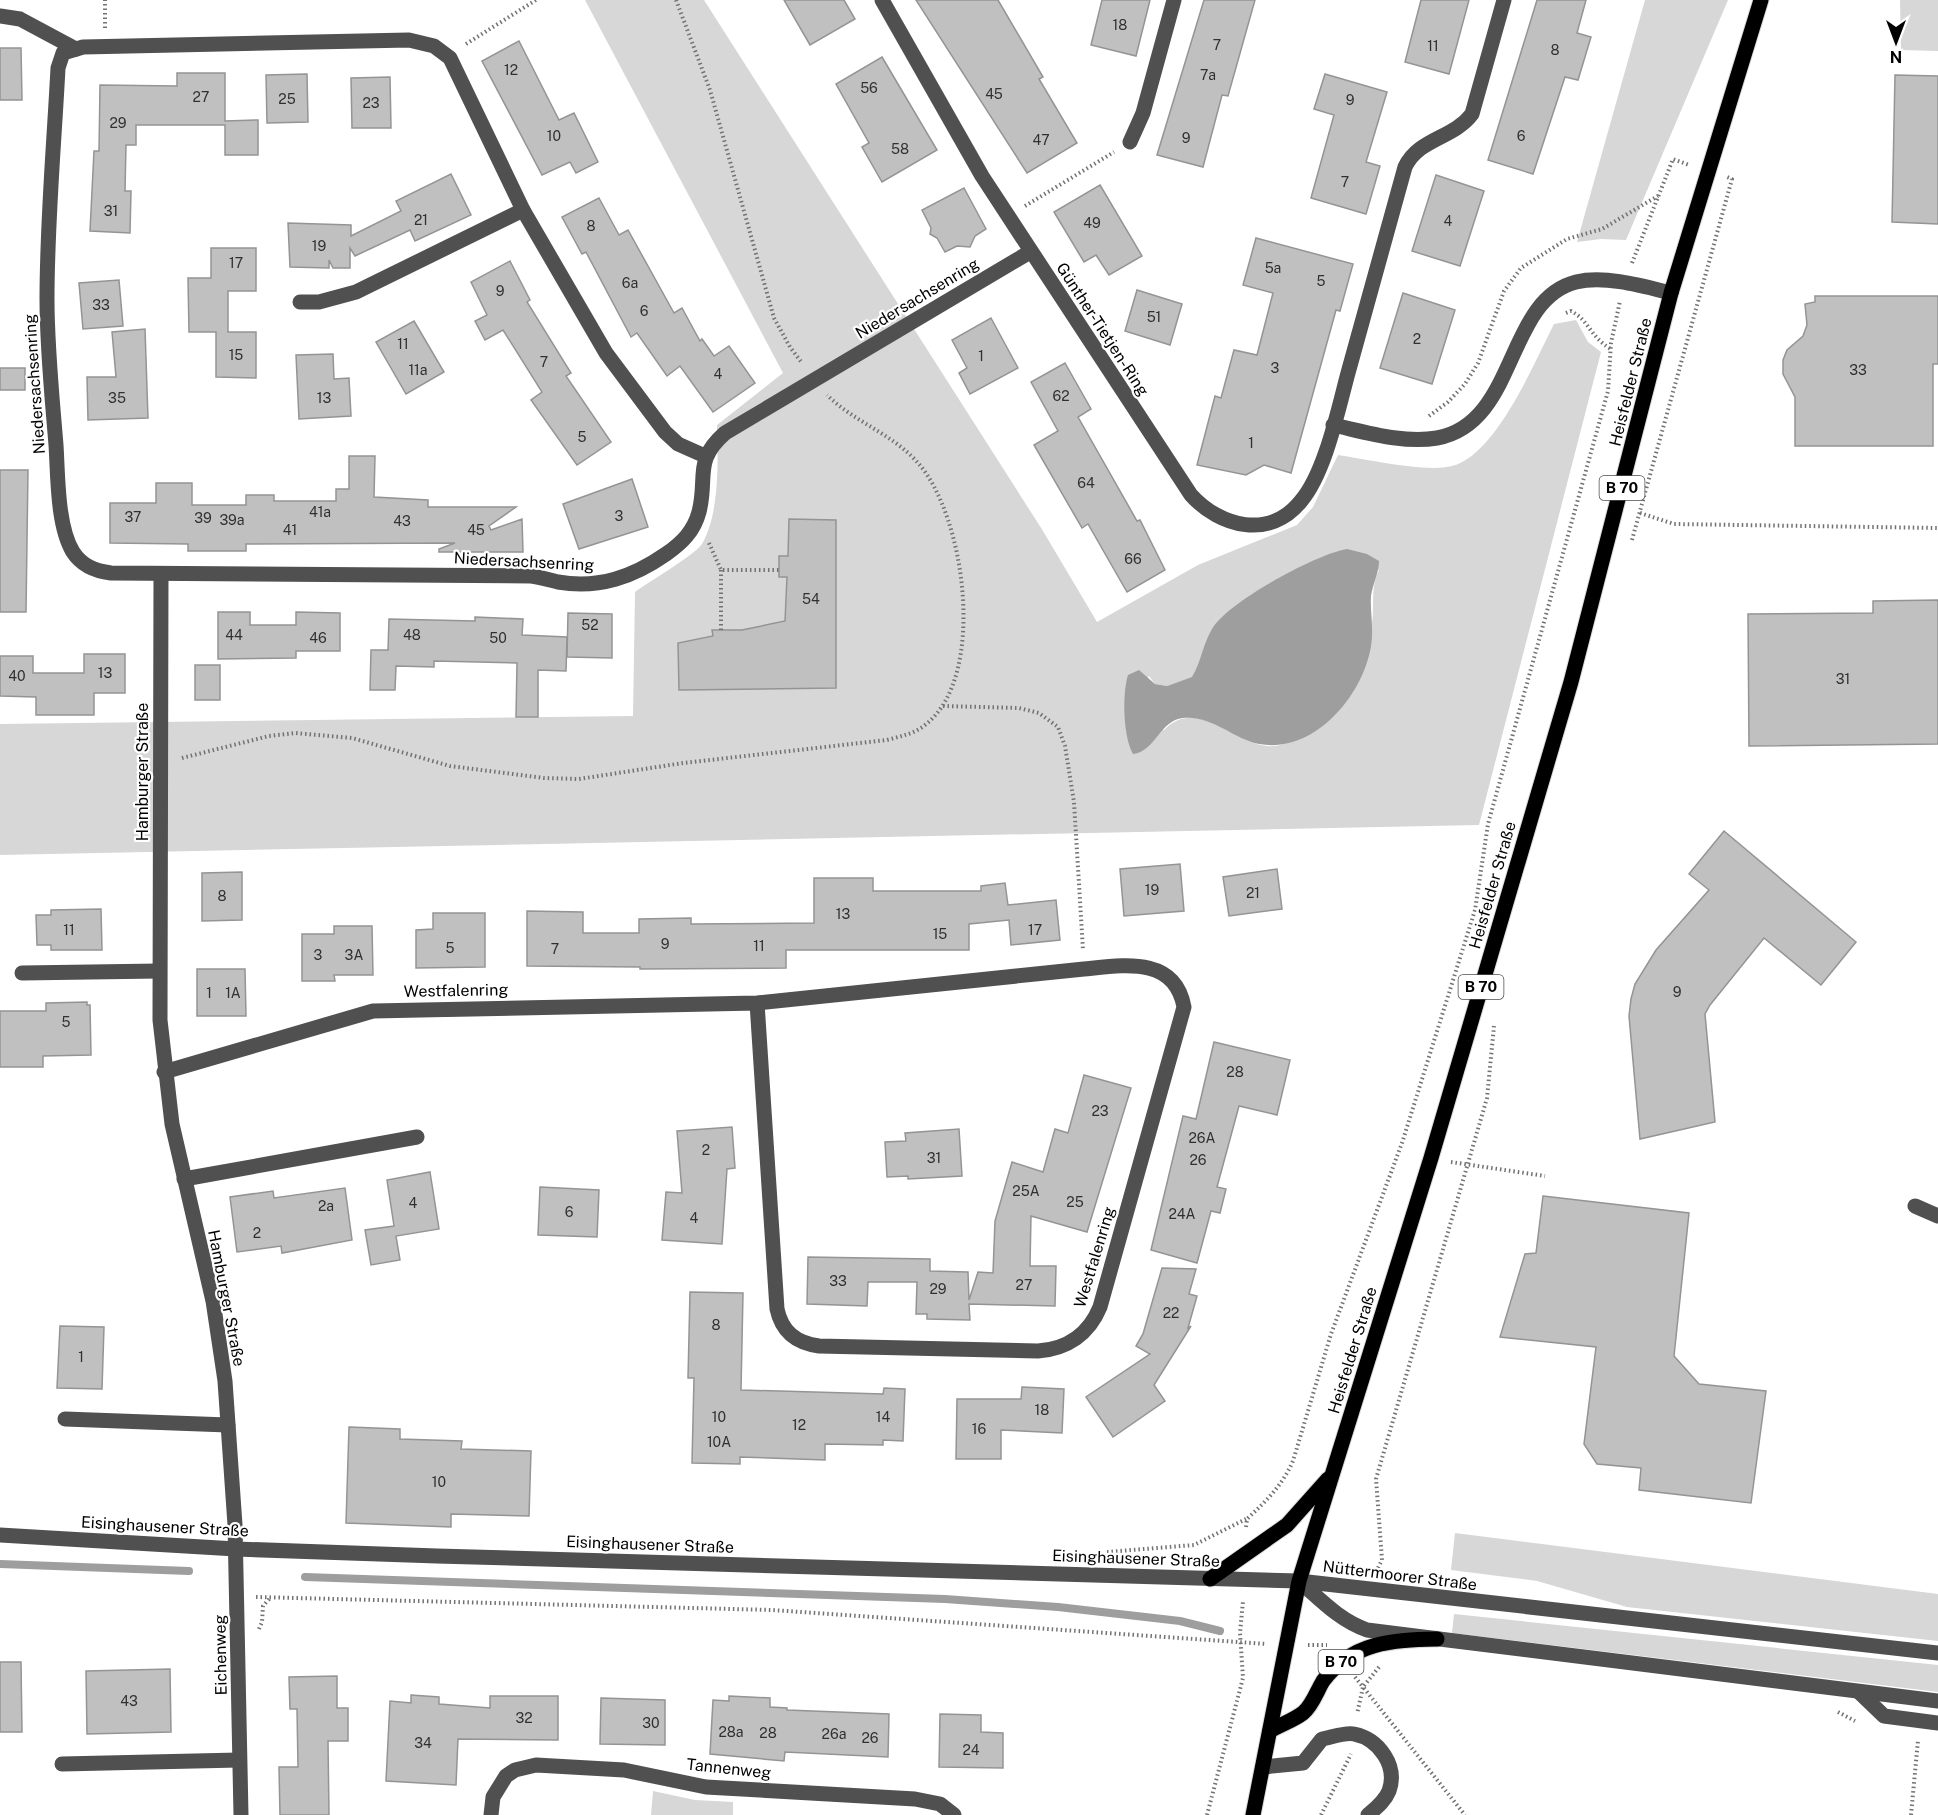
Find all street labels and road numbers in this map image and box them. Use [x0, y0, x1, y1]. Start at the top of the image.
street label: Niedersachsenring [852, 254, 982, 343]
street label: Günther-Tietjen-Ring [1052, 259, 1153, 399]
street label: Niedersachsenring [20, 313, 49, 455]
street label: Heisfelder Straße [1605, 316, 1656, 448]
road number: B 70 [1600, 476, 1644, 500]
street label: Niedersachsenring [453, 548, 595, 575]
street label: Hamburger Straße [133, 703, 152, 841]
street label: Heisfelder Straße [1465, 819, 1520, 951]
road number: B 70 [1458, 975, 1504, 999]
street label: Westfalenring [404, 980, 508, 1001]
street label: Westfalenring [1070, 1204, 1119, 1310]
street label: Hamburger Straße [204, 1228, 249, 1368]
street label: Heisfelder Straße [1324, 1284, 1381, 1416]
street label: Eisinghausener Straße [81, 1513, 249, 1540]
street label: Eisinghausener Straße [566, 1532, 734, 1557]
street label: Eisinghausener Straße [1052, 1546, 1220, 1571]
street label: Nüttermoorer Straße [1322, 1557, 1478, 1594]
street label: Eichenweg [210, 1614, 231, 1696]
road number: B 70 [1318, 1650, 1364, 1674]
street label: Tannenweg [686, 1755, 772, 1782]

